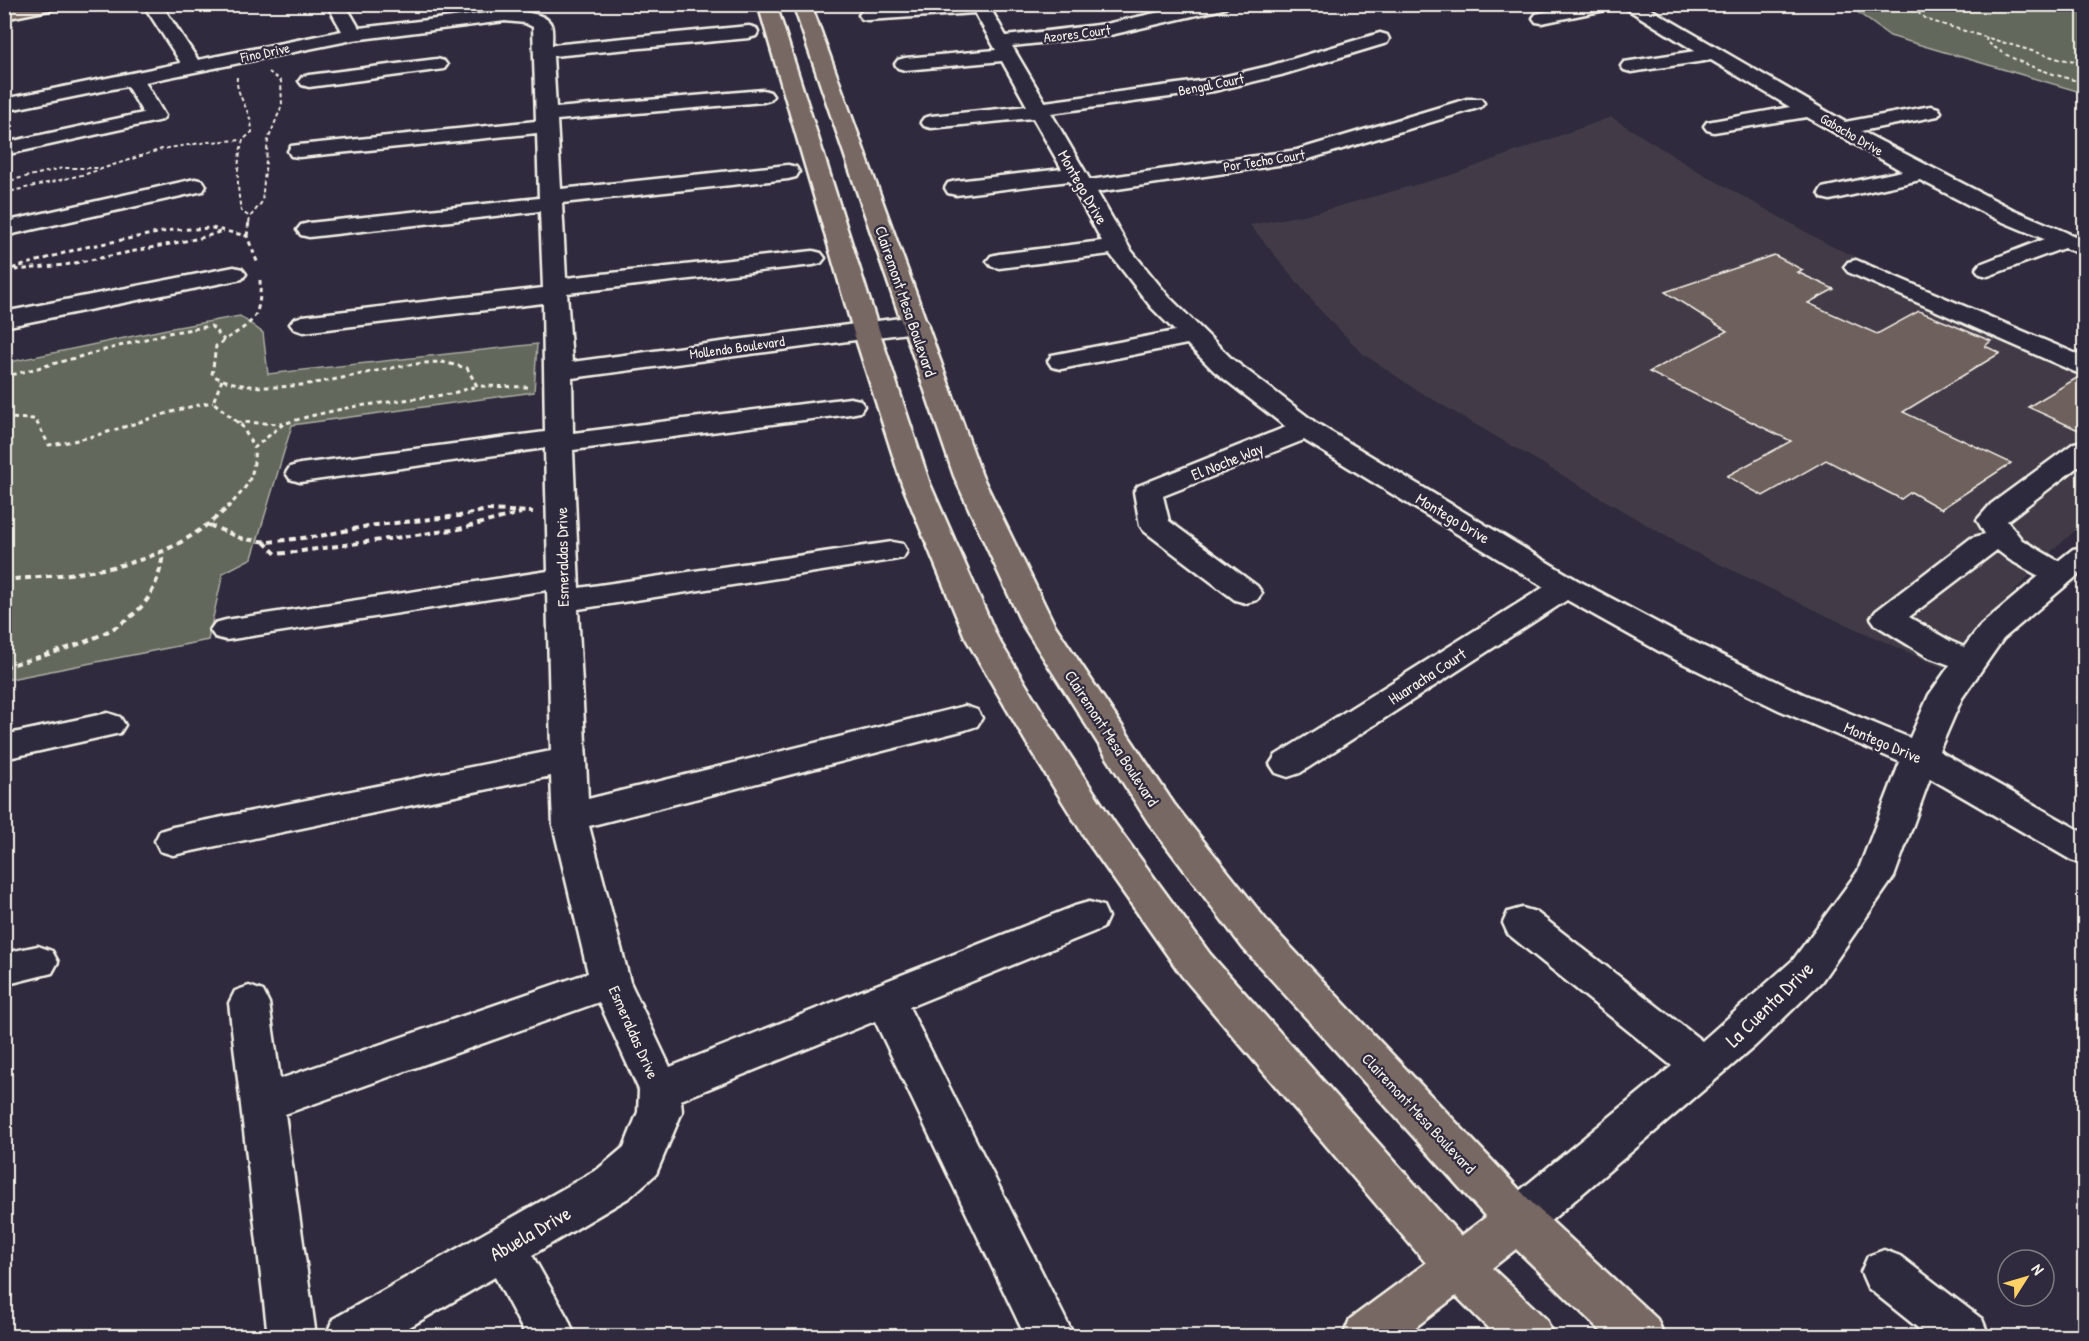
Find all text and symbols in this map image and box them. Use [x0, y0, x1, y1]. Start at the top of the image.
street label: Azores Court [1043, 19, 1112, 47]
street label: Fino Drive [238, 37, 292, 67]
street label: Bengal Court [1176, 68, 1246, 101]
street label: Gabacho Drive [1817, 108, 1887, 160]
street label: Por Techo Court [1222, 144, 1306, 176]
street label: Montego Drive [1053, 146, 1113, 229]
street label: Clairemont Mesa Boulevard [870, 223, 942, 379]
street label: Mollendo Boulevard [688, 331, 786, 363]
street label: El Noche Way [1188, 437, 1266, 485]
street label: Montego Drive [1412, 487, 1495, 549]
street label: Esmeraldas Drive [550, 506, 574, 607]
street label: Huaracha Court [1384, 642, 1471, 709]
street label: Clairemont Mesa Boulevard [1060, 666, 1164, 810]
street label: Montego Drive [1841, 716, 1926, 768]
street label: La Cuenta Drive [1719, 955, 1819, 1053]
street label: Esmeraldas Drive [604, 982, 665, 1083]
street label: Clairemont Mesa Boulevard [1357, 1048, 1481, 1178]
street label: Abuela Drive [485, 1199, 575, 1267]
north arrow [1996, 1248, 2056, 1308]
text: N [2027, 1259, 2050, 1279]

